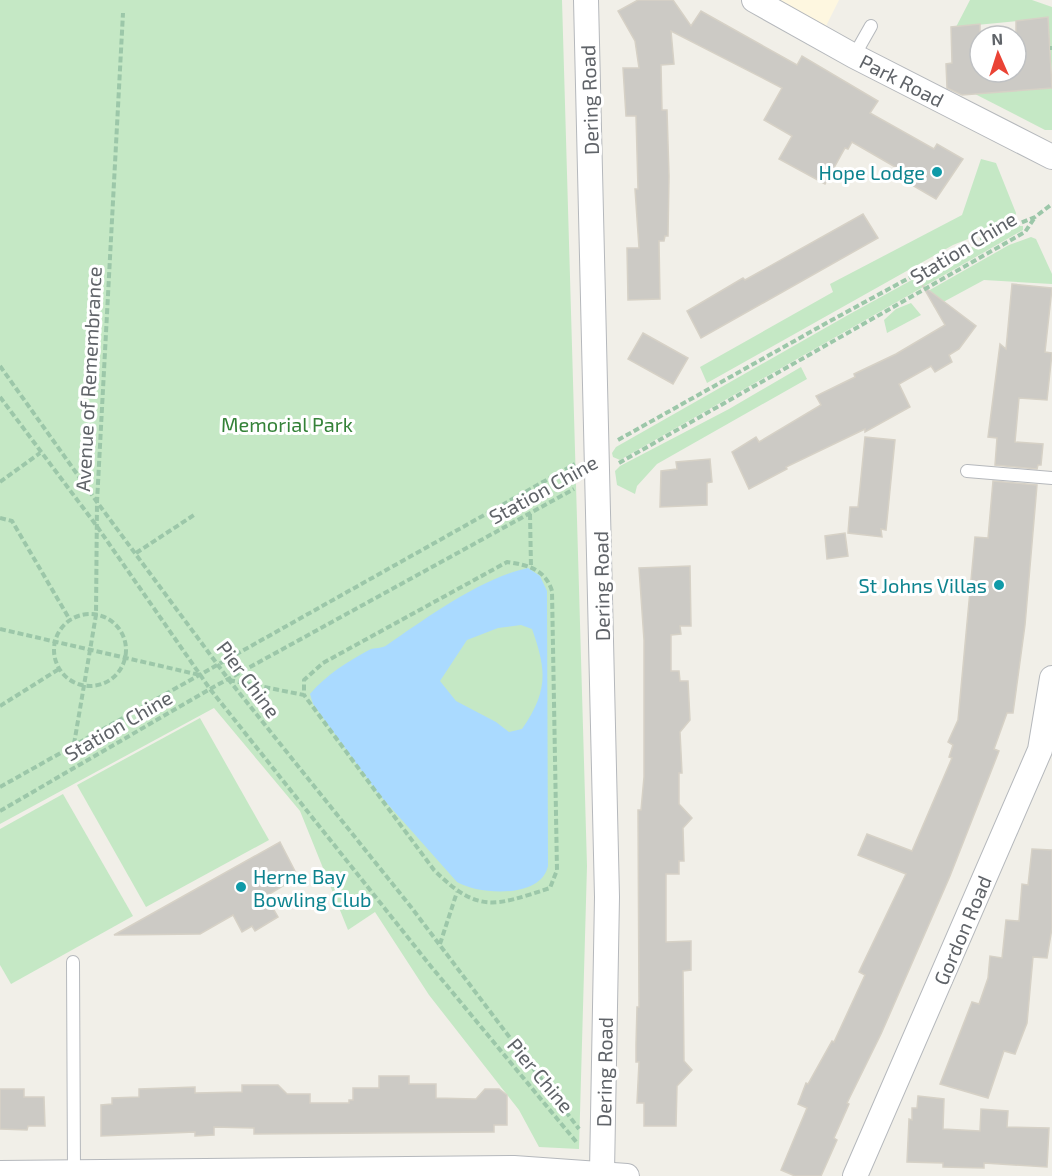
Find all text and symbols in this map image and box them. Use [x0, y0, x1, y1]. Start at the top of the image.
north arrow [968, 24, 1028, 84]
text: N [991, 29, 1003, 48]
street label: Dering Road [575, 44, 603, 156]
street label: Park Road [856, 49, 948, 111]
place label: Hope Lodge [819, 160, 925, 184]
marker: Hope Lodge [930, 165, 944, 179]
street label: Station Chine [905, 206, 1021, 288]
street label: Avenue of Remembrance [70, 266, 106, 492]
park label: Memorial Park [221, 412, 353, 436]
street label: Station Chine [485, 449, 601, 529]
street label: Dering Road [588, 531, 614, 641]
place label: St Johns Villas [859, 573, 987, 597]
marker: St Johns Villas [992, 578, 1006, 592]
street label: Pier Chine [212, 636, 286, 722]
street label: Station Chine [60, 685, 176, 765]
place label: Herne Bay Bowling Club [253, 864, 371, 911]
street label: Gordon Road [928, 872, 996, 988]
marker: Herne Bay Bowling Club [234, 880, 248, 894]
street label: Dering Road [591, 1017, 617, 1127]
street label: Pier Chine [503, 1033, 579, 1117]

